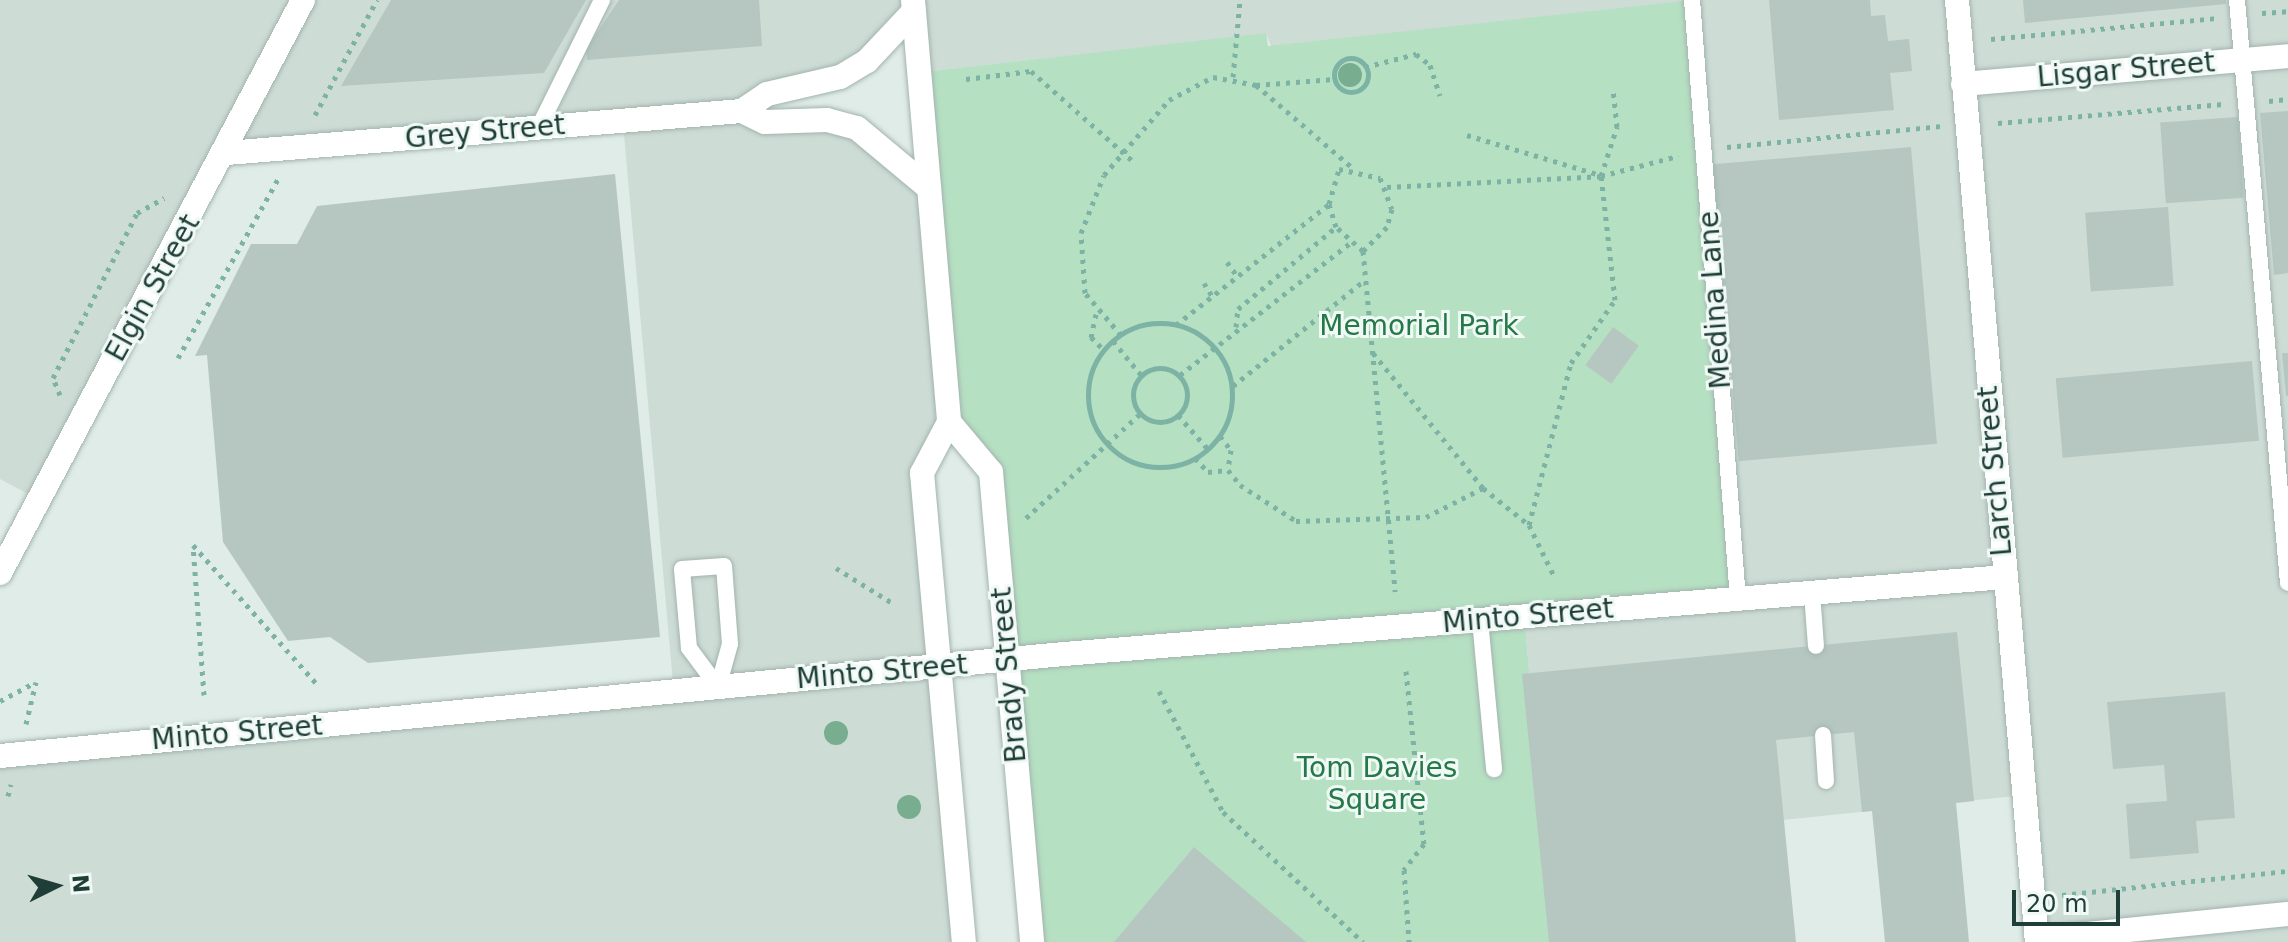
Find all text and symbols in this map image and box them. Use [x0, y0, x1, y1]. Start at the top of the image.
street label: Lisgar Street [2036, 45, 2216, 95]
street label: Grey Street [404, 108, 566, 156]
street label: Elgin Street [99, 209, 207, 367]
street label: Medina Lane [1692, 210, 1738, 390]
park label: Memorial Park [1319, 309, 1519, 343]
street label: Larch Street [1971, 384, 2019, 558]
street label: Brady Street [985, 586, 1033, 764]
street label: Minto Street [1441, 592, 1615, 640]
street label: Minto Street [795, 648, 969, 696]
street label: Minto Street [150, 709, 324, 757]
park label: Tom Davies Square [1297, 751, 1457, 817]
north arrow [16, 846, 96, 926]
text: N [67, 874, 94, 894]
scale bar [2016, 874, 2124, 924]
text: 20 m [2026, 890, 2088, 918]

